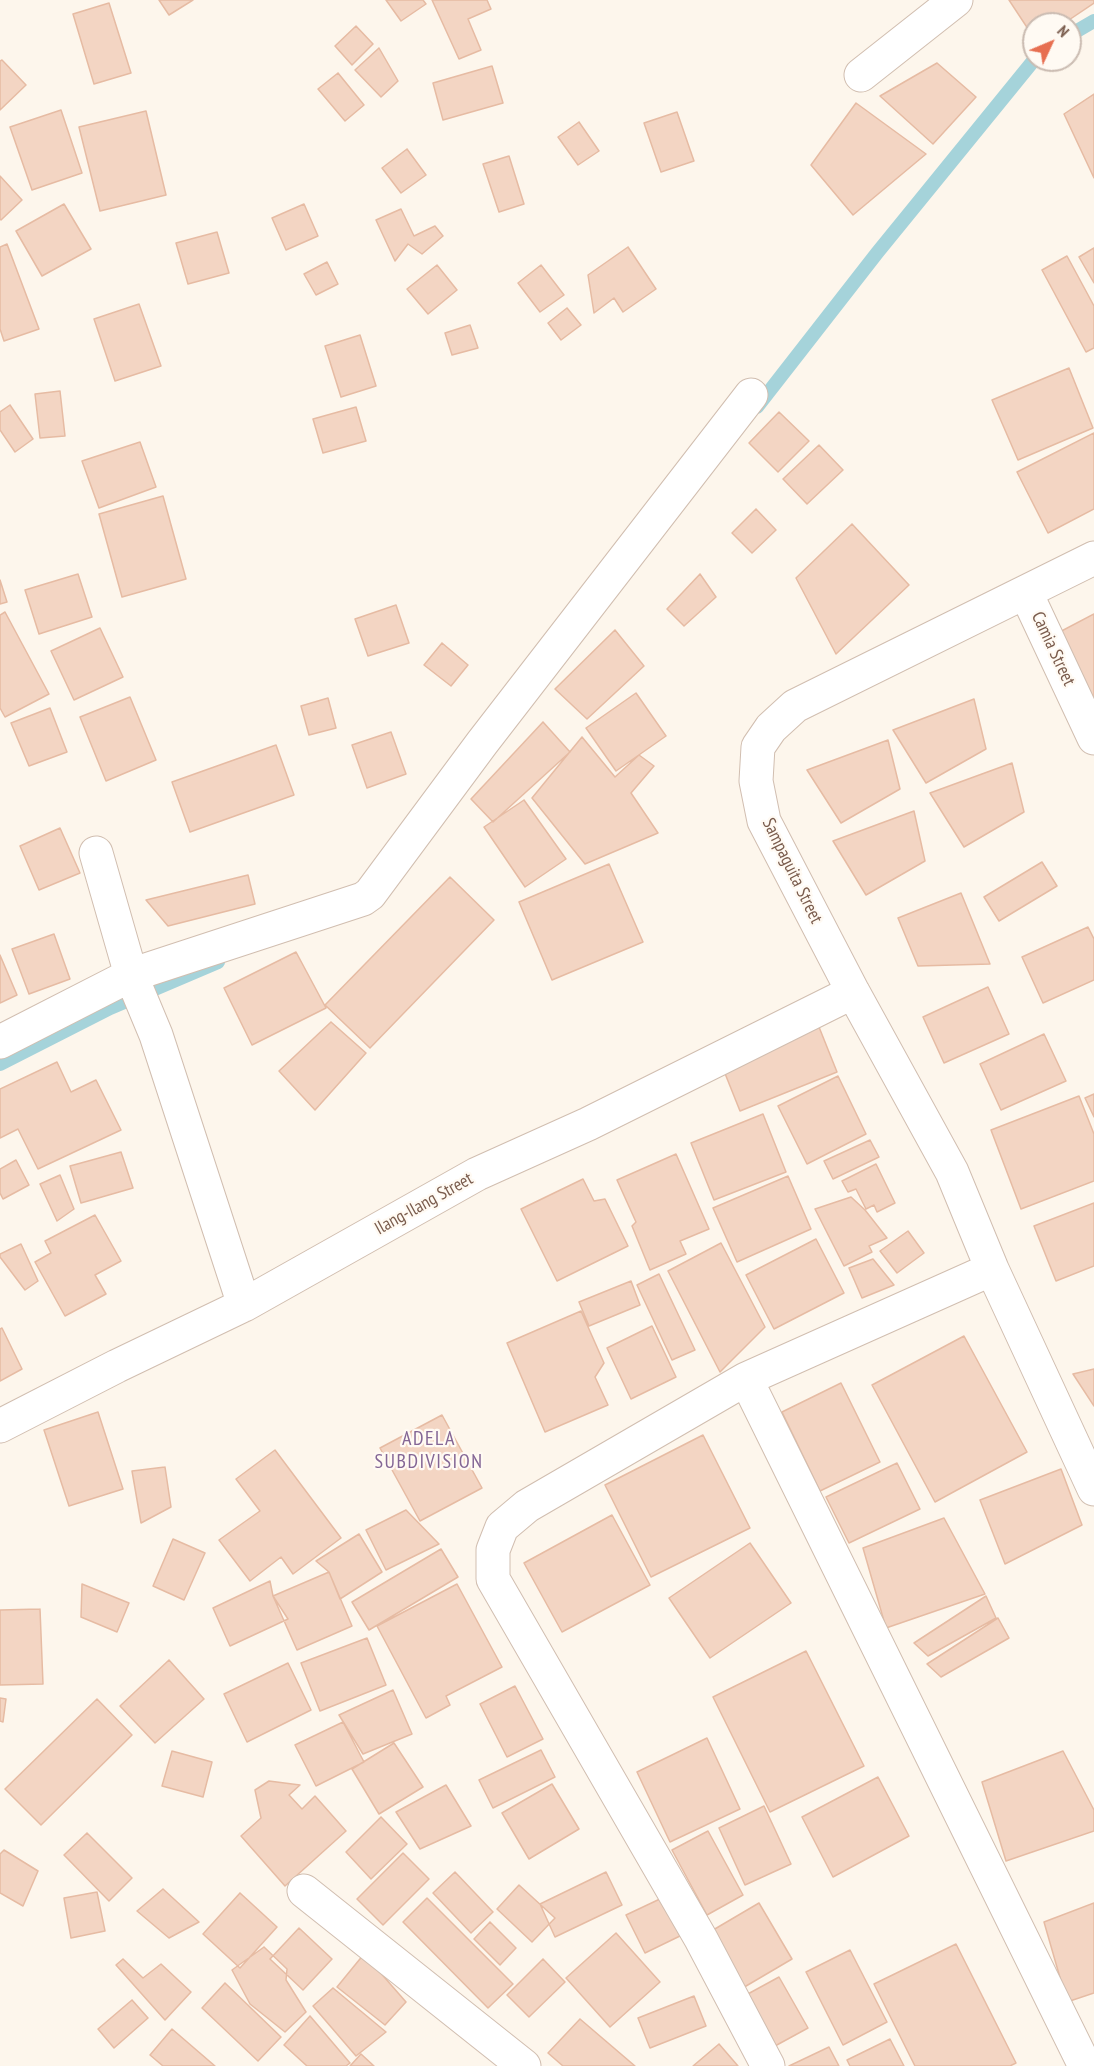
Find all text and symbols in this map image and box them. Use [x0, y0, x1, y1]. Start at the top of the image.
north arrow [1022, 12, 1082, 72]
text: N [1053, 21, 1074, 41]
street label: Camia Street [1026, 609, 1080, 689]
street label: Sampaguita Street [757, 815, 827, 927]
street label: Ilang-Ilang Street [371, 1168, 477, 1240]
district label: ADELA SUBDIVISION [375, 1427, 483, 1474]

